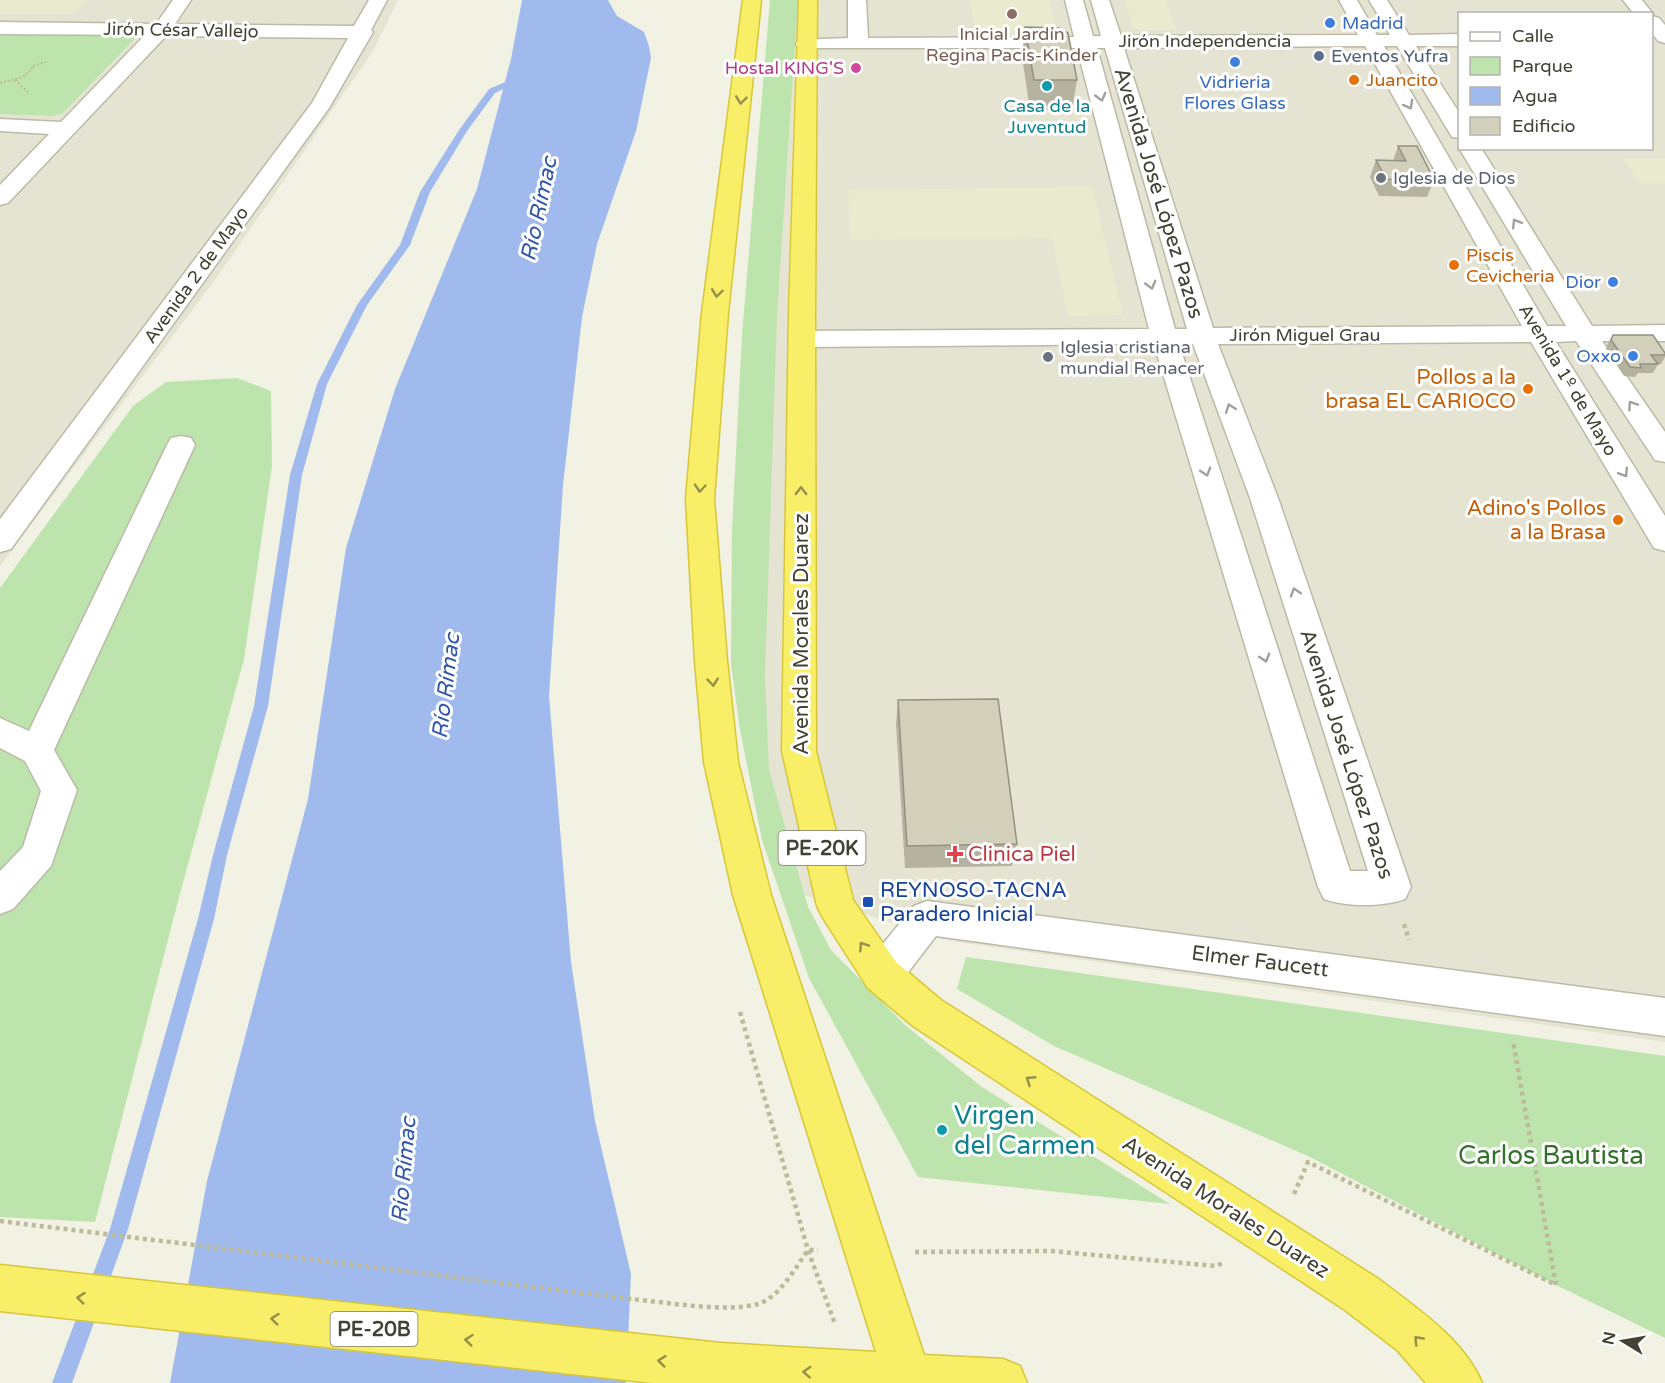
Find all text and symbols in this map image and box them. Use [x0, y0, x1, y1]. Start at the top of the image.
marker: Inicial Jardín Regina Pacis-Kinder [1005, 7, 1019, 21]
place label: Madrid [1342, 12, 1404, 34]
legend [1458, 12, 1653, 150]
marker: Madrid [1323, 16, 1337, 30]
street label: Jirón César Vallejo [103, 18, 259, 42]
place label: Inicial Jardín Regina Pacis-Kinder [926, 23, 1098, 66]
text: Calle [1512, 25, 1554, 47]
street label: Jirón Independencia [1119, 30, 1291, 52]
place label: Eventos Yufra [1331, 45, 1449, 67]
marker: Eventos Yufra [1312, 49, 1326, 63]
marker: Vidrieria Flores Glass [1228, 55, 1242, 69]
text: Parque [1512, 55, 1573, 77]
place label: Hostal KING'S [725, 57, 844, 79]
marker: Hostal KING'S [849, 61, 863, 75]
street label: Avenida José López Pazos [1108, 65, 1209, 322]
place label: Juancito [1366, 69, 1438, 91]
place label: Vidrieria Flores Glass [1184, 71, 1286, 114]
marker: Juancito [1347, 73, 1361, 87]
marker: Casa de la Juventud [1040, 79, 1054, 93]
text: Agua [1512, 85, 1558, 107]
one-way arrow [1094, 91, 1106, 102]
one-way arrow [735, 95, 748, 104]
place label: Casa de la Juventud [1004, 95, 1090, 138]
one-way arrow [1402, 99, 1413, 109]
text: Edificio [1512, 115, 1576, 137]
water label: Río Rímac [515, 153, 563, 264]
place label: Iglesia de Dios [1393, 167, 1515, 189]
marker: Iglesia de Dios [1374, 171, 1388, 185]
street label: Avenida 2 de Mayo [139, 202, 253, 348]
one-way arrow [1511, 219, 1523, 229]
place label: Piscis Cevicheria [1466, 244, 1555, 287]
marker: Piscis Cevicheria [1447, 258, 1461, 272]
place label: Dior [1565, 271, 1601, 293]
marker: Dior [1606, 275, 1620, 289]
one-way arrow [1143, 280, 1156, 290]
one-way arrow [711, 289, 724, 298]
street label: Avenida 1º de Mayo [1514, 300, 1622, 460]
street label: Jirón Miguel Grau [1230, 324, 1380, 346]
place label: Iglesia cristiana mundial Renacer [1060, 336, 1204, 379]
place label: Oxxo [1576, 345, 1621, 367]
marker: Oxxo [1626, 349, 1640, 363]
marker: Iglesia cristiana mundial Renacer [1041, 350, 1055, 364]
place label: Pollos a la brasa EL CARIOCO [1325, 365, 1516, 414]
marker: Pollos a la brasa EL CARIOCO [1521, 382, 1535, 396]
one-way arrow [1628, 401, 1639, 412]
one-way arrow [1224, 404, 1237, 414]
one-way arrow [1199, 466, 1212, 477]
one-way arrow [1616, 467, 1628, 477]
one-way arrow [694, 483, 707, 492]
one-way arrow [794, 486, 807, 495]
place label: Adino's Pollos a la Brasa [1467, 496, 1606, 545]
street label: Avenida Morales Duarez [789, 513, 814, 755]
marker: Adino's Pollos a la Brasa [1611, 513, 1625, 527]
one-way arrow [1289, 587, 1302, 598]
street label: Avenida José López Pazos [1294, 626, 1399, 882]
water label: Río Rímac [427, 630, 466, 740]
one-way arrow [1258, 652, 1270, 663]
one-way arrow [706, 678, 719, 687]
road number: PE-20K [778, 831, 866, 865]
place label: Clinica Piel [968, 842, 1076, 867]
marker: Clinica Piel [946, 845, 964, 863]
place label: REYNOSO-TACNA Paradero Inicial [880, 878, 1067, 927]
marker: REYNOSO-TACNA Paradero Inicial [861, 895, 875, 909]
street label: Elmer Faucett [1190, 941, 1330, 982]
one-way arrow [859, 942, 870, 953]
one-way arrow [1026, 1076, 1037, 1087]
place label: Virgen del Carmen [954, 1100, 1095, 1161]
water label: Río Rímac [386, 1114, 422, 1224]
marker: Virgen del Carmen [935, 1123, 949, 1137]
street label: Avenida Morales Duarez [1118, 1131, 1334, 1284]
park label: Carlos Bautista [1458, 1140, 1644, 1171]
one-way arrow [76, 1292, 85, 1304]
north arrow [1593, 1311, 1653, 1371]
road number: PE-20B [330, 1312, 418, 1346]
one-way arrow [270, 1313, 279, 1326]
text: N [1598, 1330, 1620, 1347]
one-way arrow [464, 1334, 473, 1347]
one-way arrow [1415, 1336, 1426, 1347]
one-way arrow [658, 1355, 667, 1368]
one-way arrow [803, 1365, 812, 1378]

